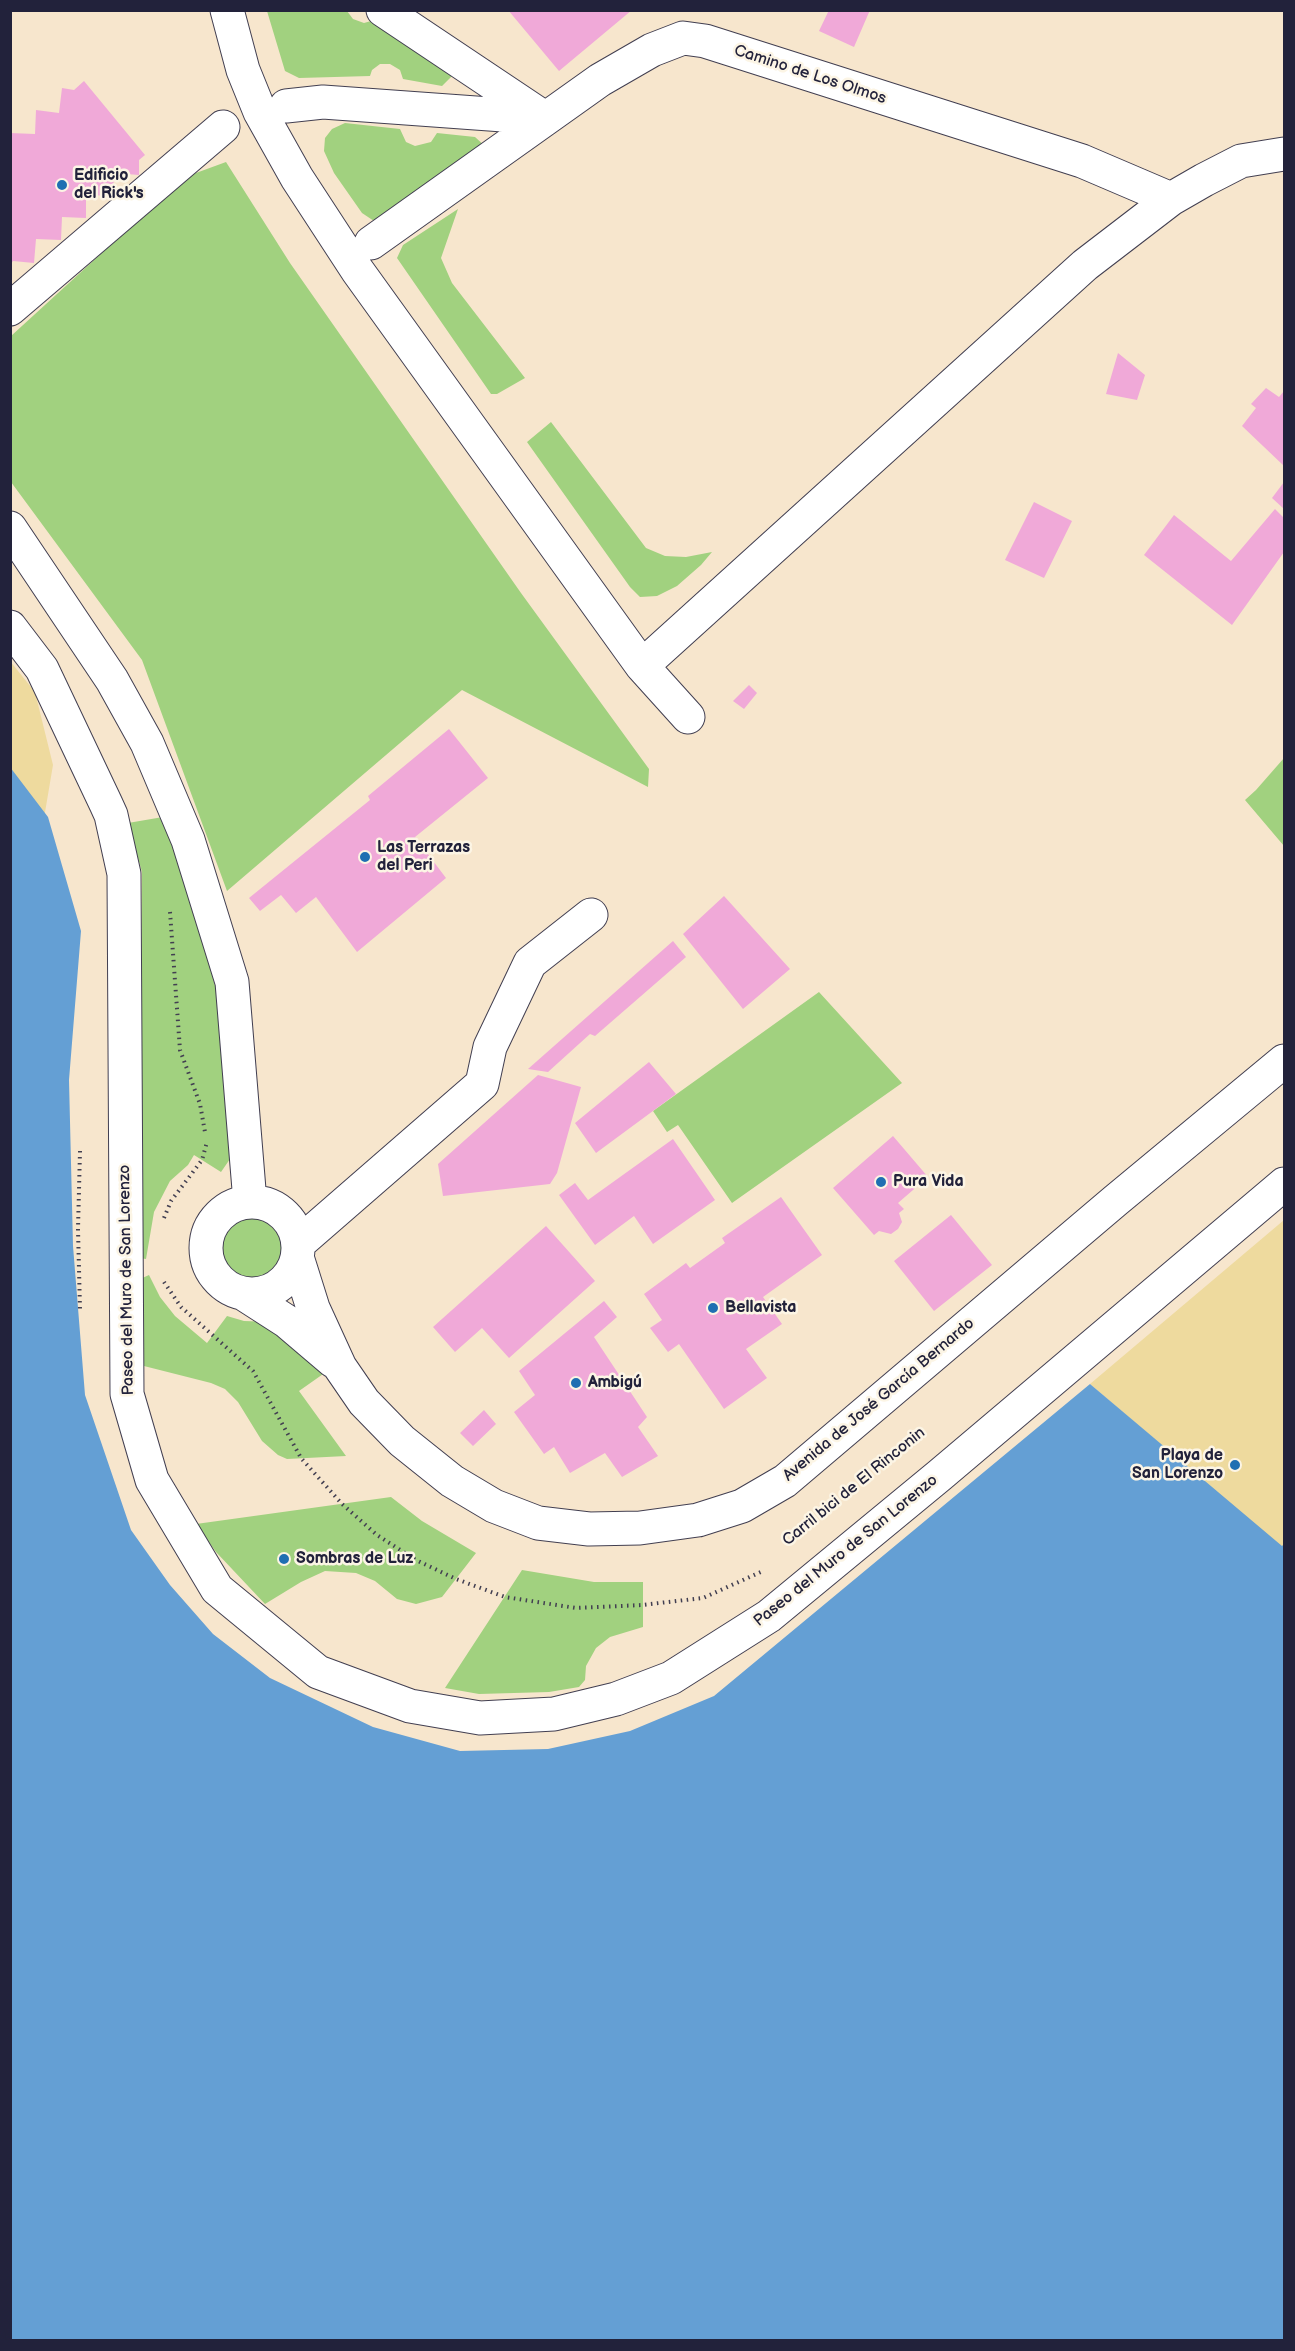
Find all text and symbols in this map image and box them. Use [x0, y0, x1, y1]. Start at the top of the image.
street label: Camino de Los Olmos [731, 41, 889, 109]
place label: Edificio del Rick's [74, 166, 144, 204]
marker: Edificio del Rick's [55, 178, 69, 192]
place label: Las Terrazas del Peri [377, 838, 470, 876]
marker: Las Terrazas del Peri [358, 850, 372, 864]
street label: Paseo del Muro de San Lorenzo [115, 1164, 139, 1396]
place label: Pura Vida [893, 1172, 964, 1192]
marker: Pura Vida [874, 1175, 888, 1189]
place label: Bellavista [725, 1298, 796, 1318]
marker: Bellavista [706, 1301, 720, 1315]
street label: Avenida de José García Bernardo [779, 1314, 979, 1486]
place label: Ambigú [588, 1373, 642, 1393]
marker: Ambigú [569, 1376, 583, 1390]
street label: Carril bici de El Rinconin [779, 1424, 929, 1550]
place label: Playa de San Lorenzo [1132, 1446, 1223, 1484]
marker: Playa de San Lorenzo [1228, 1458, 1242, 1472]
street label: Paseo del Muro de San Lorenzo [750, 1471, 942, 1631]
place label: Sombras de Luz [296, 1549, 413, 1569]
marker: Sombras de Luz [277, 1552, 291, 1566]

